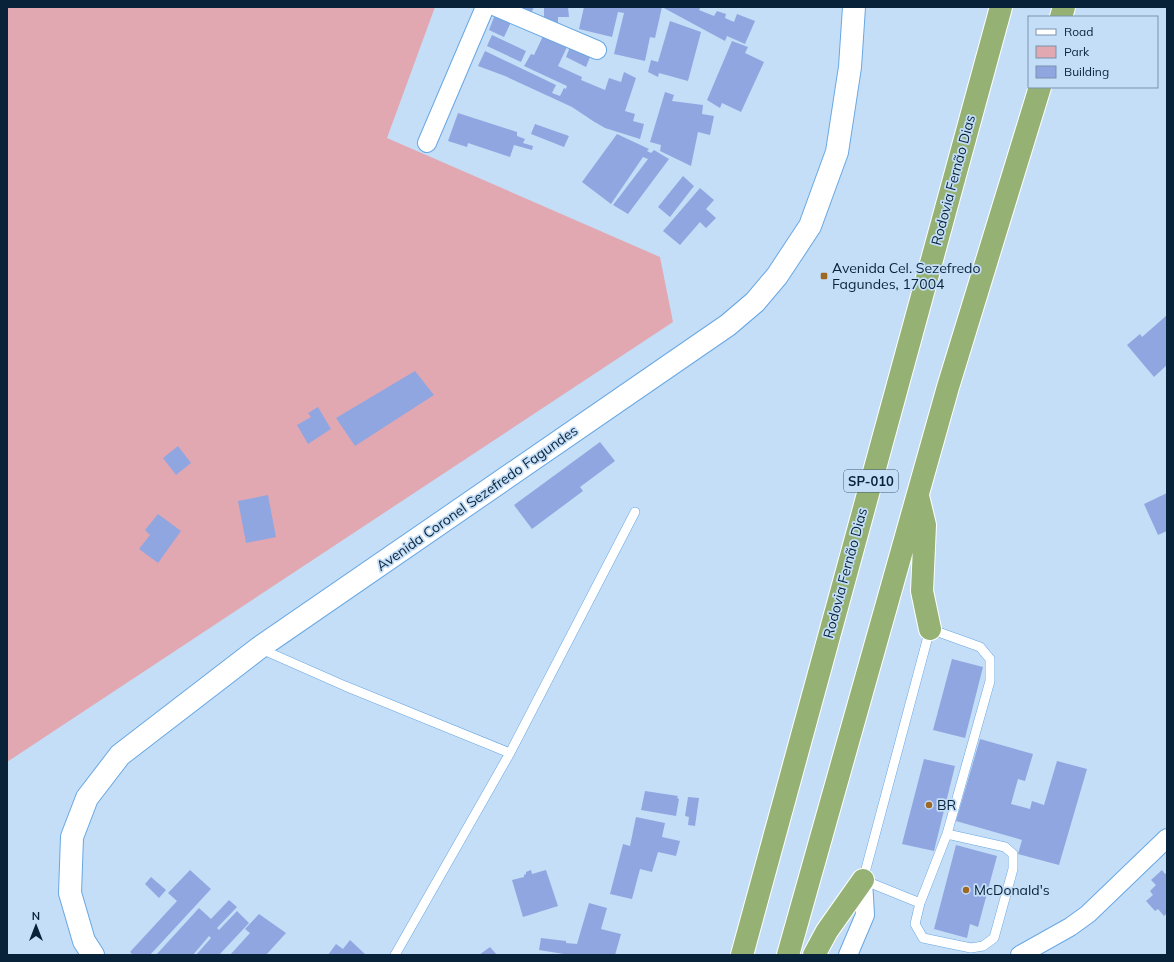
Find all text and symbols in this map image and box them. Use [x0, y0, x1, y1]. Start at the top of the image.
legend [1028, 16, 1158, 88]
text: Road [1064, 24, 1093, 39]
text: Park [1064, 44, 1090, 59]
text: Building [1064, 64, 1109, 79]
street label: Rodovia Fernão Dias [927, 113, 979, 247]
place label: Avenida Cel. Sezefredo Fagundes, 17004 [832, 259, 981, 293]
marker: Avenida Cel. Sezefredo Fagundes, 17004 [819, 271, 829, 281]
street label: Avenida Coronel Sezefredo Fagundes [373, 421, 581, 575]
road number: SP-010 [844, 470, 898, 492]
street label: Rodovia Fernão Dias [819, 506, 871, 640]
place label: BR [937, 796, 957, 814]
marker: BR [924, 800, 934, 810]
place label: McDonald's [974, 881, 1050, 899]
marker: McDonald's [961, 885, 971, 895]
north arrow [16, 906, 56, 946]
text: N [32, 909, 40, 923]

